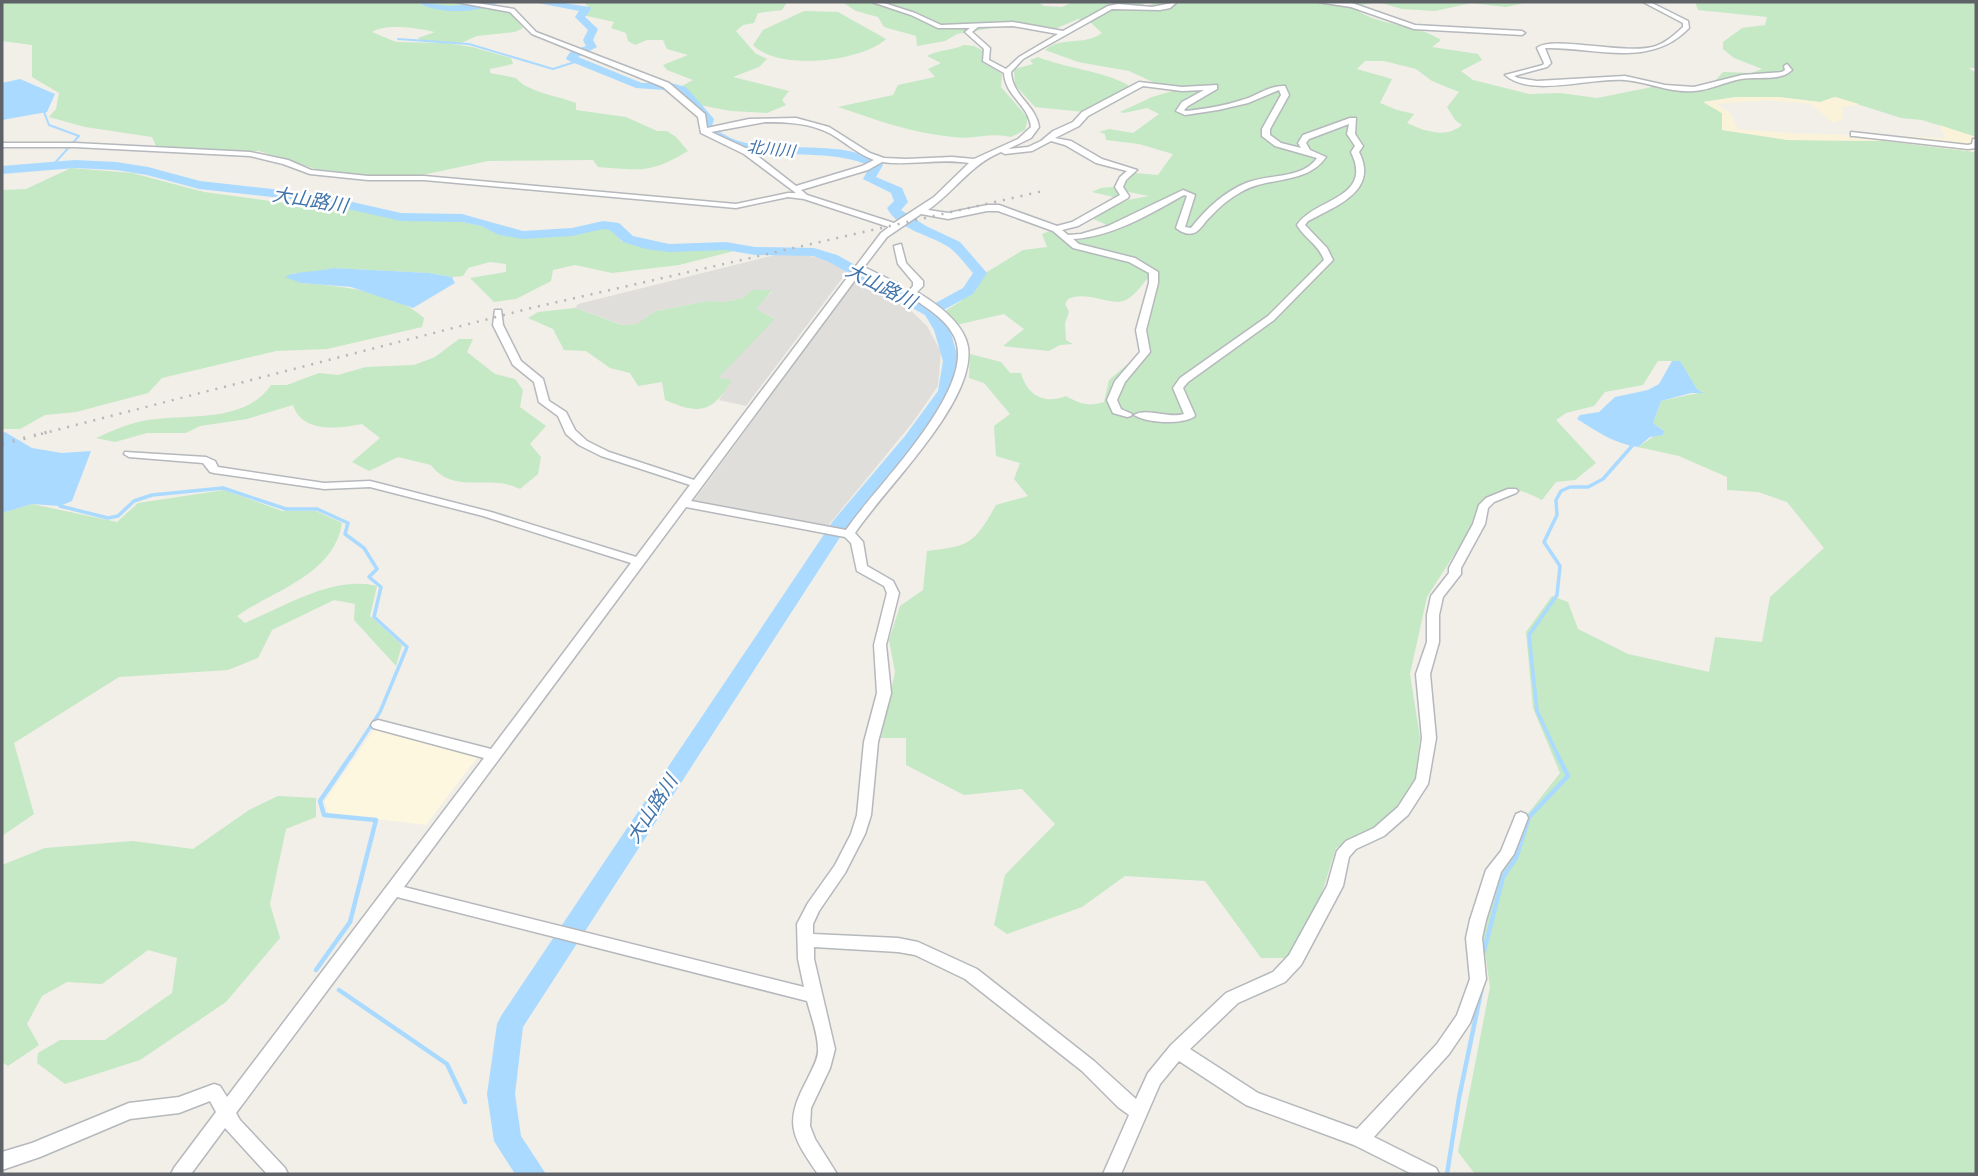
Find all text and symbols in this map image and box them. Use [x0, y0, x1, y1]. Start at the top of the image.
water label: 北川川 [746, 137, 798, 161]
water label: 大山路川 [271, 183, 351, 218]
water label: 大山路川 [842, 258, 922, 314]
water label: 大山路川 [622, 769, 683, 847]

